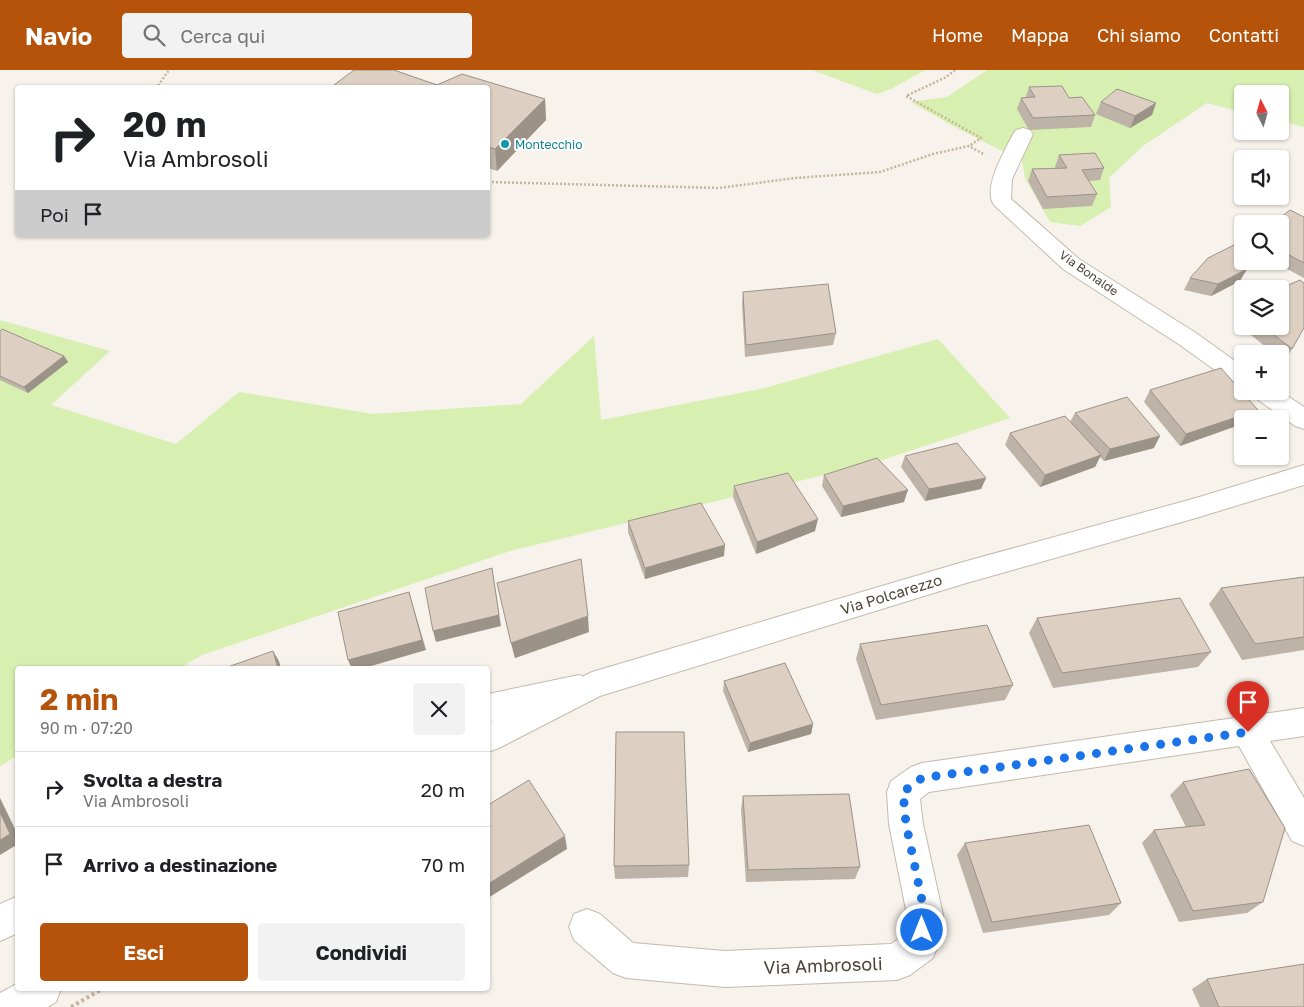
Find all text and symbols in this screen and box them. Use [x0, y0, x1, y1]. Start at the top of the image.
search box [122, 13, 472, 58]
text: Navio [25, 21, 92, 50]
icon: search [140, 21, 168, 49]
text: Cerca qui [180, 24, 265, 47]
text: Home [932, 24, 983, 46]
text: Mappa [1011, 24, 1069, 46]
text: Chi siamo [1097, 24, 1181, 46]
text: Contatti [1209, 24, 1279, 46]
north arrow [1234, 85, 1289, 140]
map controls [1234, 85, 1289, 465]
text: 20 m [123, 103, 206, 145]
icon: right [40, 105, 105, 170]
place label: Montecchio [515, 137, 582, 152]
marker: Montecchio [499, 138, 511, 150]
text: Via Ambrosoli [123, 145, 269, 172]
button: sound [1234, 150, 1289, 205]
icon: arrive [79, 200, 107, 228]
text: Poi [40, 203, 69, 226]
button: search [1234, 215, 1289, 270]
street label: Via Bonalde [1057, 247, 1121, 299]
button: layers [1234, 280, 1289, 335]
button: + [1234, 345, 1289, 400]
button: − [1234, 410, 1289, 465]
street label: Via Polcarezzo [838, 570, 944, 618]
text: 2 min [40, 681, 118, 717]
pin [1227, 681, 1269, 732]
button: close [413, 683, 465, 735]
icon: arrive [1234, 688, 1262, 716]
text: 90 m · 07:20 [40, 718, 133, 738]
text: Svolta a destra [83, 768, 222, 791]
icon: right [40, 775, 68, 803]
text: 20 m [421, 778, 465, 801]
text: Via Ambrosoli [83, 791, 189, 811]
icon: arrive [40, 850, 68, 878]
text: Arrivo a destinazione [83, 853, 277, 876]
text: 70 m [422, 853, 465, 876]
position arrow [895, 903, 947, 955]
button: Esci [40, 923, 248, 981]
button: Condividi [258, 923, 465, 981]
street label: Via Ambrosoli [763, 952, 883, 978]

